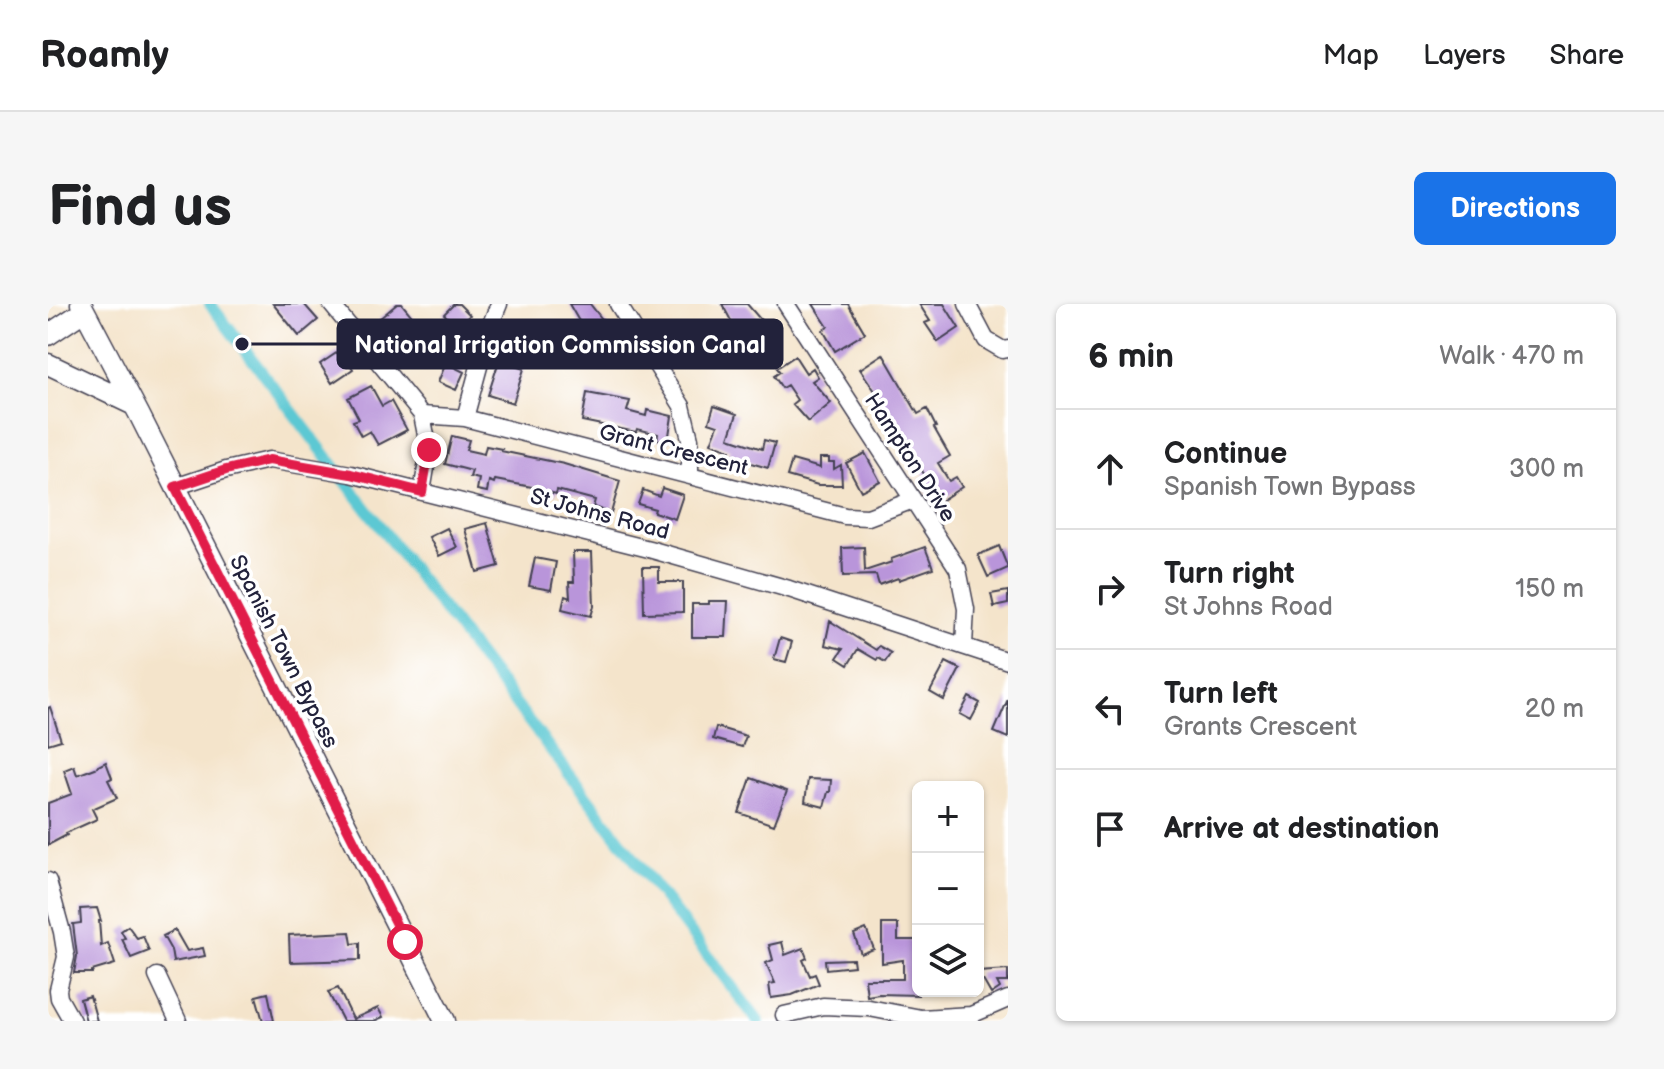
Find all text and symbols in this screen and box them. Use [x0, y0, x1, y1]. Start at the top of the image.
text: Roamly [40, 33, 169, 78]
text: Map [1323, 39, 1379, 72]
text: Layers [1423, 39, 1506, 72]
text: Share [1550, 39, 1624, 72]
button: Directions [1414, 172, 1616, 245]
text: Find us [48, 175, 232, 242]
callout: National Irrigation Commission Canal [338, 320, 782, 368]
text: National Irrigation Commission Canal [354, 331, 766, 360]
text: 6 min [1088, 336, 1174, 377]
text: Walk · 470 m [1439, 341, 1584, 372]
street label: Hampton Drive [858, 388, 961, 527]
street label: Grant Crescent [596, 419, 751, 482]
route end [411, 432, 447, 468]
text: Continue [1164, 436, 1287, 472]
icon: ahead [1088, 447, 1132, 491]
text: 300 m [1509, 454, 1584, 485]
text: Spanish Town Bypass [1164, 472, 1416, 503]
street label: St Johns Road [527, 483, 672, 546]
street label: Spanish Town Bypass [223, 551, 344, 753]
text: Turn right [1164, 556, 1295, 592]
icon: right [1088, 567, 1132, 611]
text: 150 m [1515, 574, 1584, 605]
text: St Johns Road [1164, 592, 1333, 623]
text: Turn left [1164, 676, 1278, 712]
icon: left [1088, 687, 1132, 731]
text: 20 m [1525, 694, 1584, 725]
text: Grants Crescent [1164, 712, 1357, 743]
map controls [912, 781, 984, 997]
button: + [912, 781, 984, 853]
icon: arrive [1088, 807, 1132, 851]
text: Arrive at destination [1164, 811, 1440, 847]
button: − [912, 853, 984, 925]
route start [387, 924, 423, 960]
button: layers [912, 925, 984, 997]

